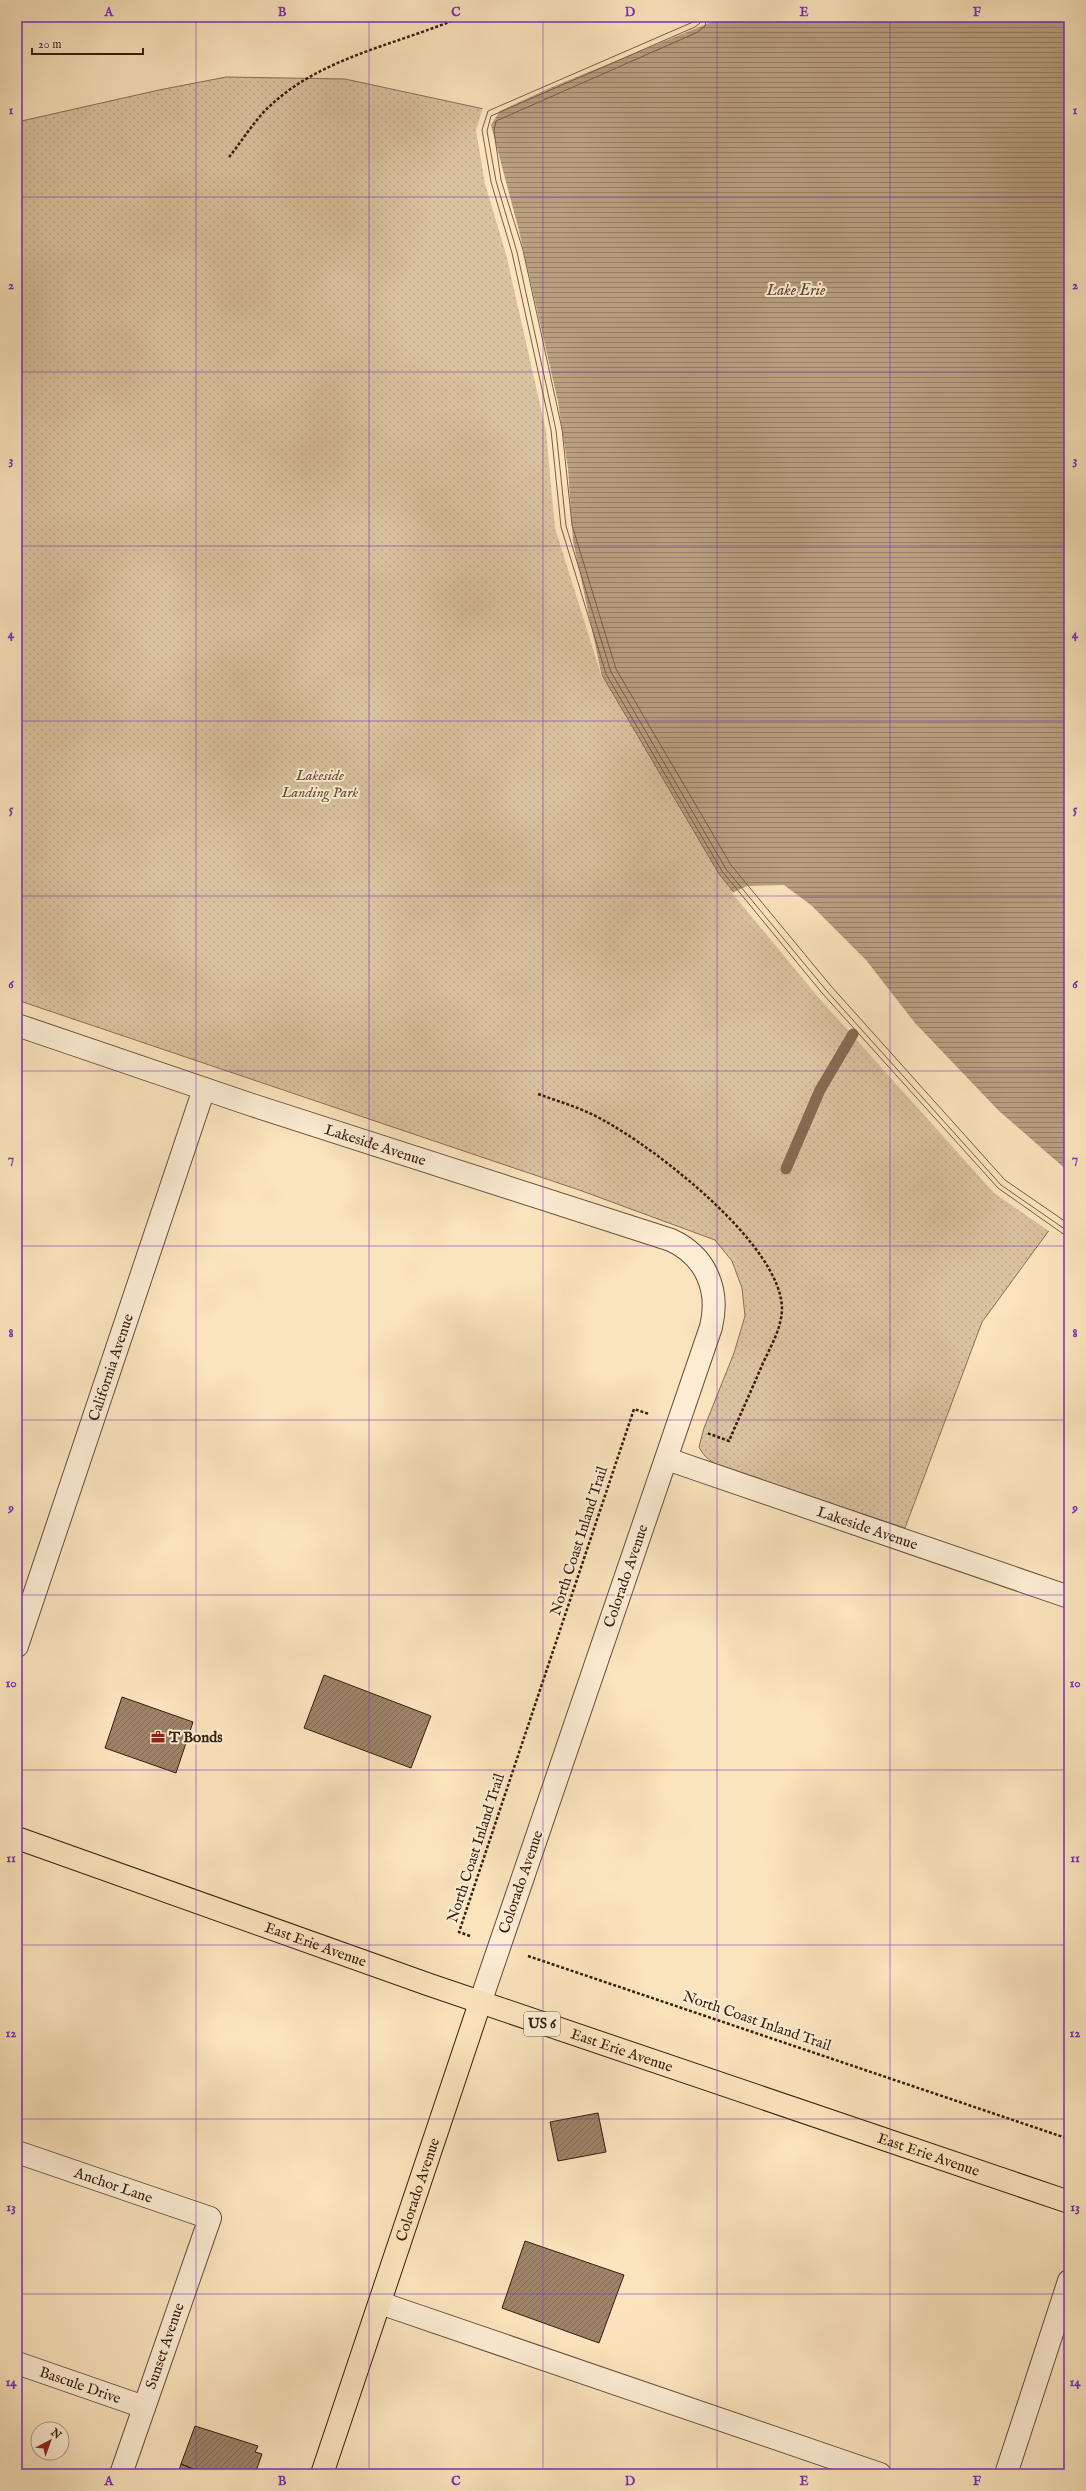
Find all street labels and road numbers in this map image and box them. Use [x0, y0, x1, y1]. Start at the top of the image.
street label: Lakeside Avenue [322, 1120, 429, 1170]
street label: California Avenue [84, 1311, 137, 1423]
street label: North Coast Inland Trail [546, 1463, 612, 1618]
street label: Lakeside Avenue [815, 1502, 920, 1554]
street label: Colorado Avenue [599, 1522, 653, 1630]
street label: North Coast Inland Trail [443, 1770, 509, 1925]
street label: Colorado Avenue [494, 1828, 548, 1936]
street label: East Erie Avenue [262, 1917, 369, 1971]
street label: North Coast Inland Trail [680, 1987, 835, 2056]
road number: US 6 [524, 2012, 560, 2036]
street label: East Erie Avenue [568, 2024, 675, 2076]
street label: East Erie Avenue [875, 2128, 982, 2180]
street label: Colorado Avenue [391, 2135, 444, 2244]
street label: Anchor Lane [71, 2163, 155, 2207]
street label: Sunset Avenue [141, 2300, 189, 2392]
street label: Bascule Drive [37, 2362, 124, 2408]

